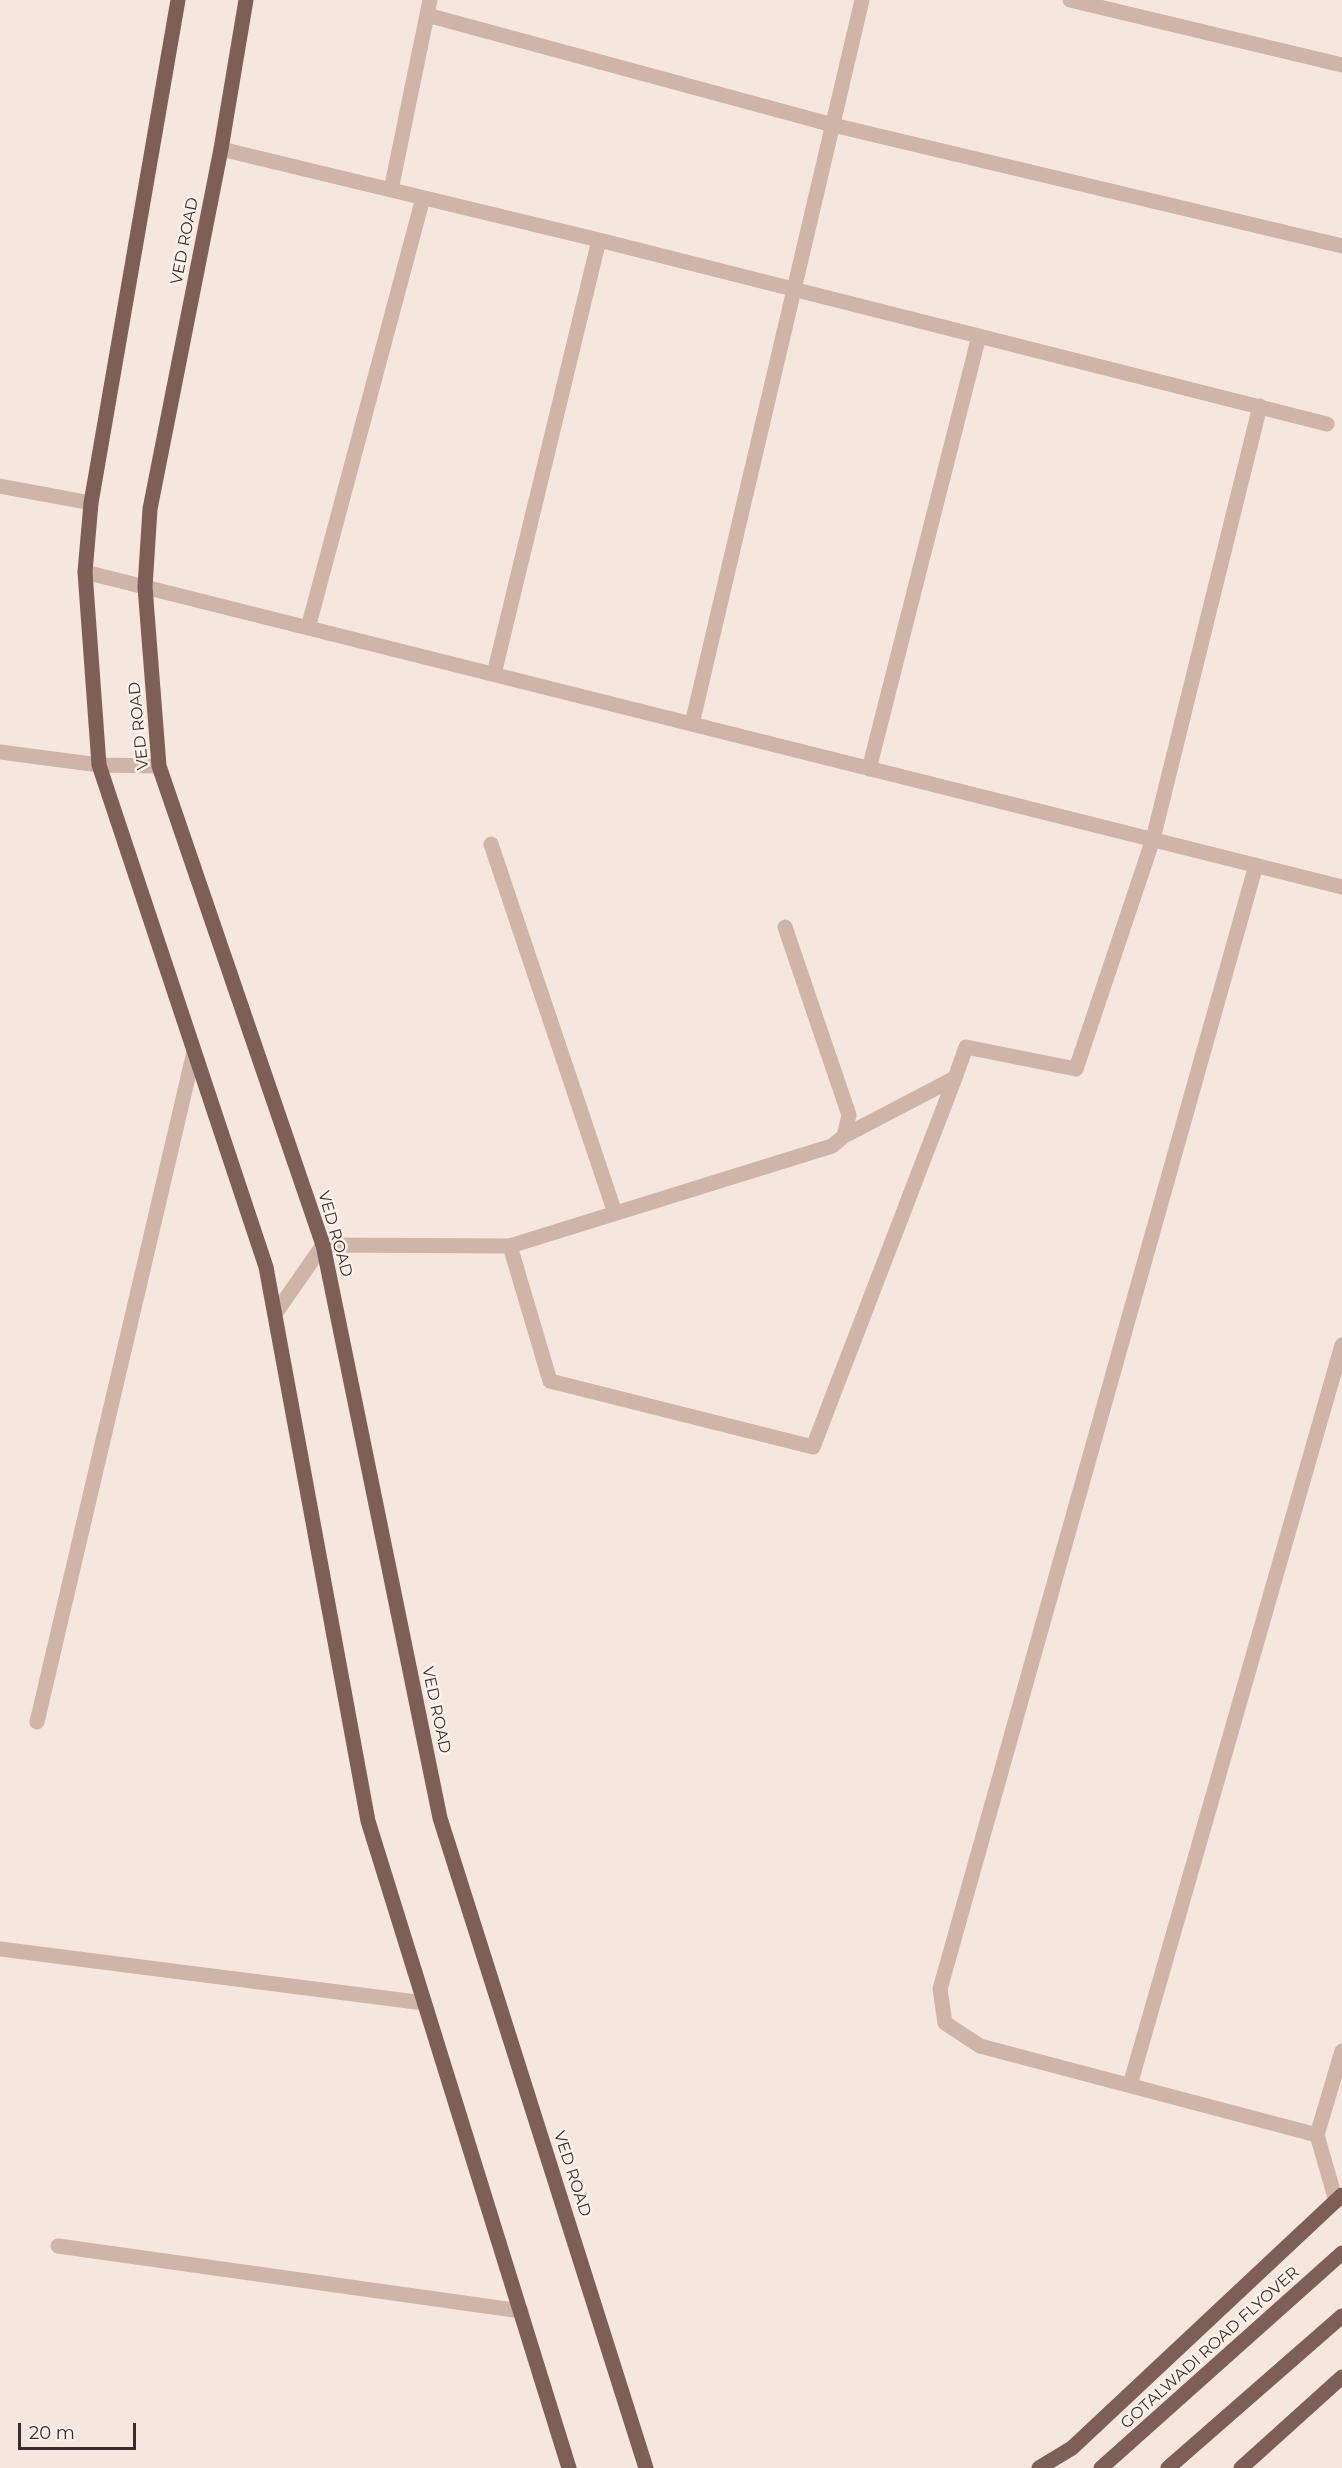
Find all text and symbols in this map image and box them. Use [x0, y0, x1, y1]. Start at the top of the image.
street label: VED ROAD [167, 196, 203, 286]
street label: VED ROAD [125, 681, 153, 771]
street label: VED ROAD [314, 1189, 356, 1279]
street label: VED ROAD [417, 1665, 455, 1755]
street label: VED ROAD [549, 2129, 595, 2219]
street label: GOTALWADI ROAD FLYOVER [1117, 2263, 1303, 2433]
scale bar [21, 2411, 140, 2449]
text: 20 m [29, 2422, 75, 2444]

